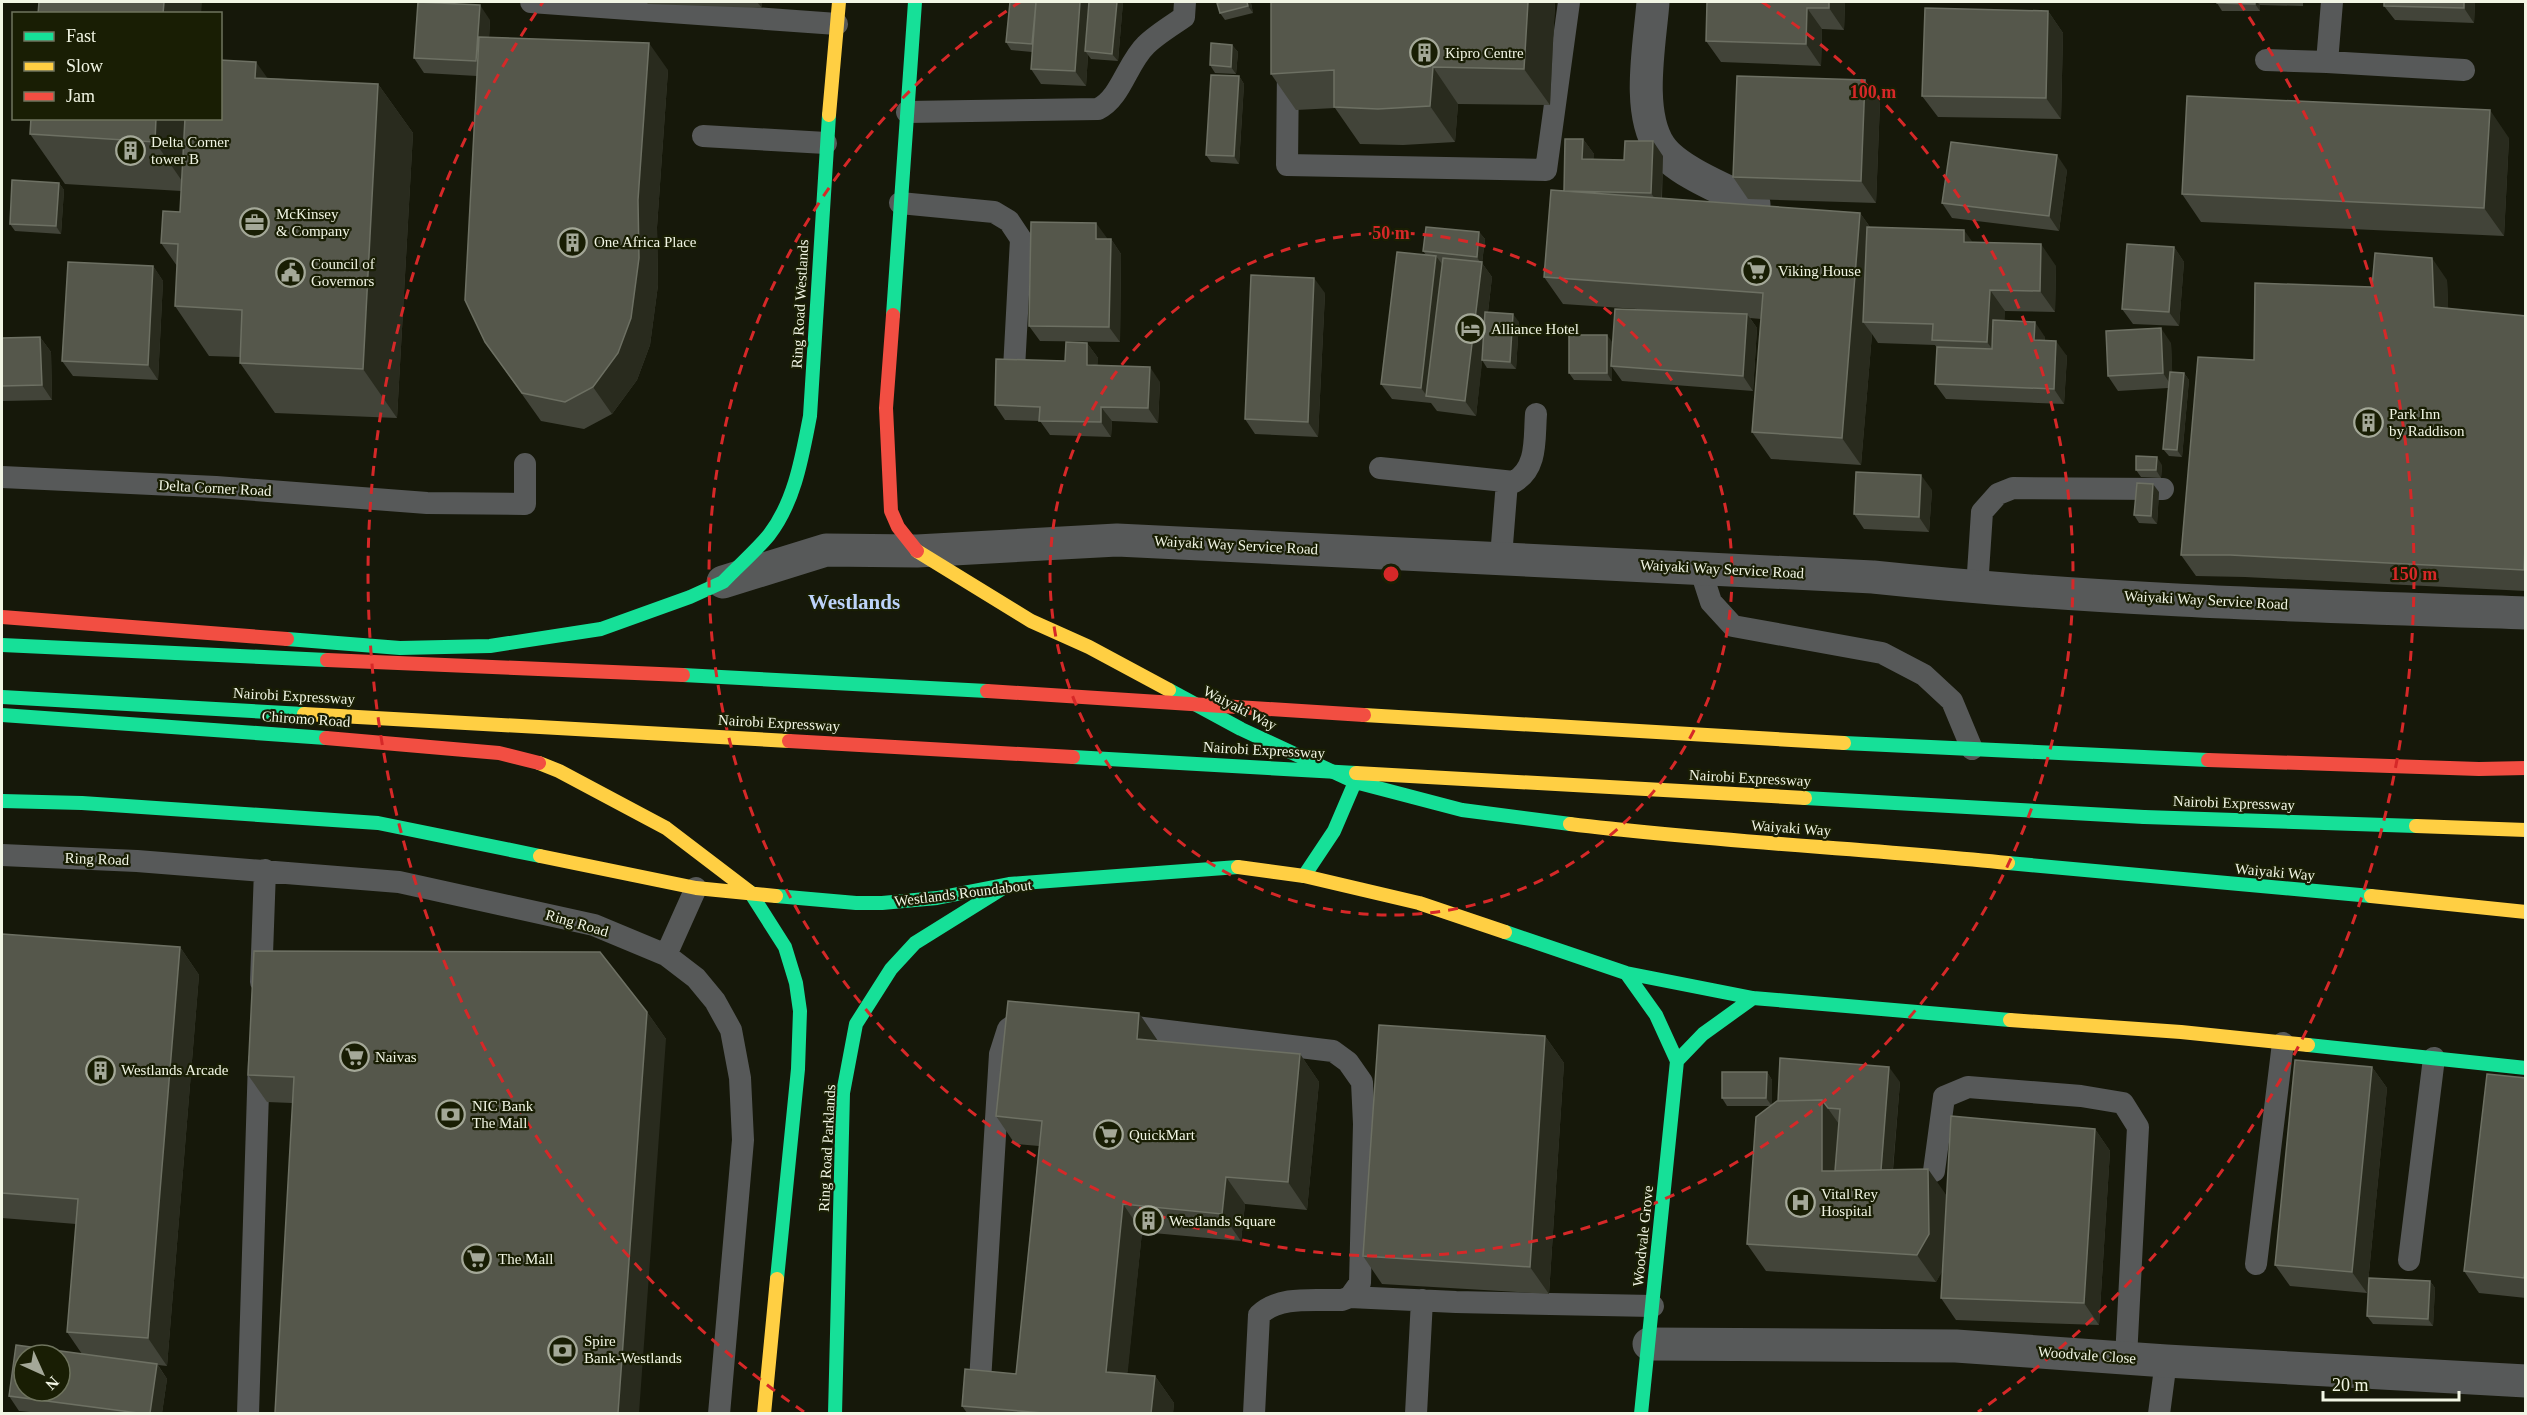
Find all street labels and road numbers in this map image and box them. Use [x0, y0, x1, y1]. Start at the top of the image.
street label: Ring Road Westlands [789, 239, 811, 369]
street label: Delta Corner Road [158, 477, 272, 499]
street label: Waiyaki Way Service Road [1154, 533, 1319, 557]
street label: Waiyaki Way Service Road [1640, 557, 1805, 581]
street label: Waiyaki Way Service Road [2124, 588, 2289, 612]
street label: Waiyaki Way [1201, 683, 1280, 734]
street label: Nairobi Expressway [233, 685, 356, 707]
street label: Chiromo Road [261, 708, 351, 730]
street label: Nairobi Expressway [718, 712, 841, 734]
street label: Nairobi Expressway [1203, 739, 1326, 761]
street label: Nairobi Expressway [1689, 767, 1812, 789]
street label: Nairobi Expressway [2173, 793, 2296, 813]
street label: Waiyaki Way [1750, 817, 1832, 839]
street label: Ring Road [64, 850, 130, 868]
street label: Waiyaki Way [2234, 861, 2316, 884]
street label: Westlands Roundabout [893, 877, 1033, 909]
street label: Ring Road [544, 906, 611, 940]
street label: Ring Road Parklands [816, 1084, 838, 1212]
street label: Woodvale Grove [1630, 1184, 1656, 1287]
street label: Woodvale Close [2037, 1344, 2137, 1366]

